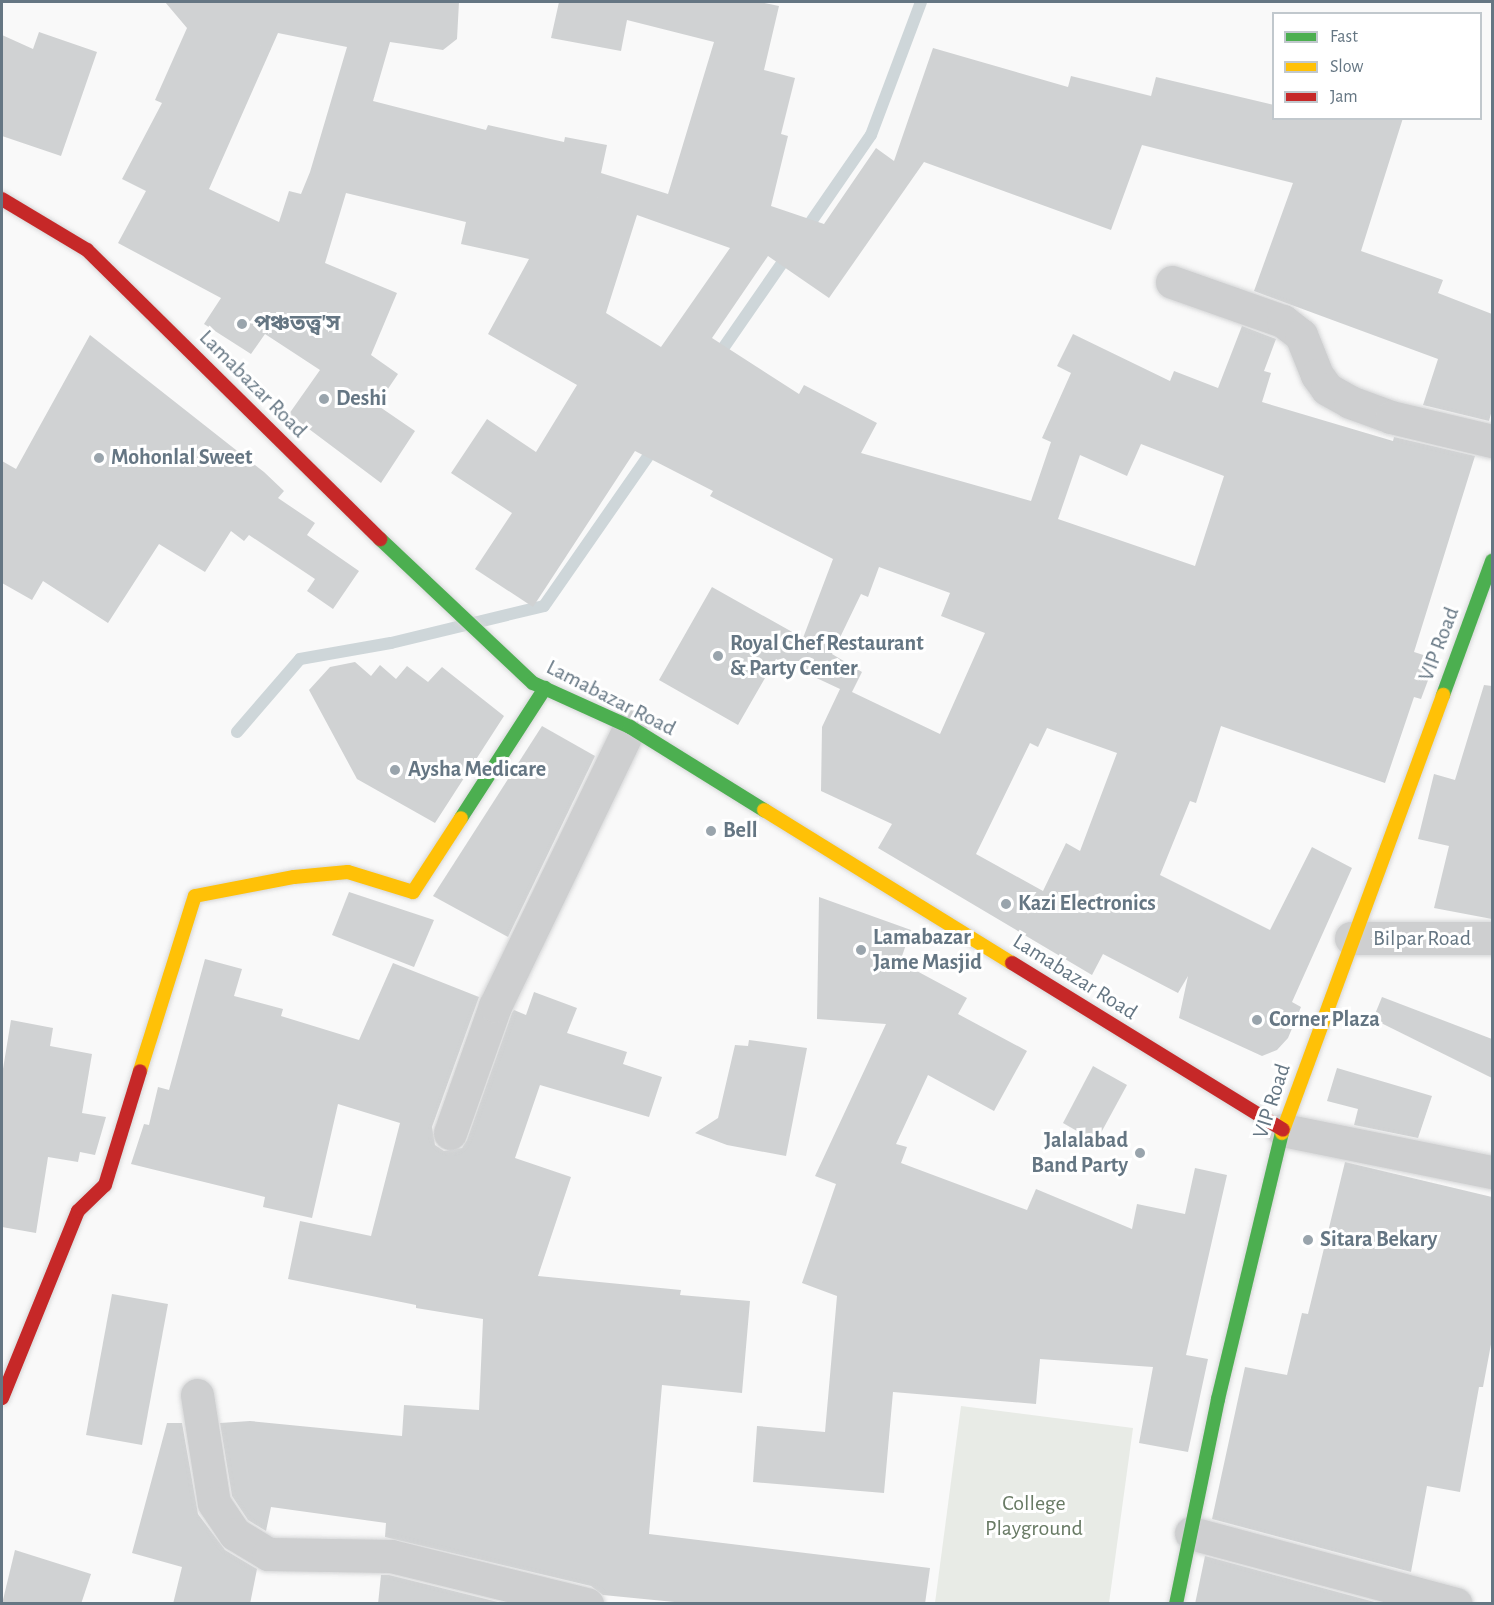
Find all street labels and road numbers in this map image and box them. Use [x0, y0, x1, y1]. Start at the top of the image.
street label: Lamabazar Road [194, 325, 312, 443]
street label: VIP Road [1413, 603, 1465, 685]
street label: Lamabazar Road [542, 654, 680, 742]
street label: Bilpar Road [1373, 926, 1471, 952]
street label: Lamabazar Road [1008, 928, 1142, 1026]
street label: VIP Road [1248, 1060, 1296, 1142]

